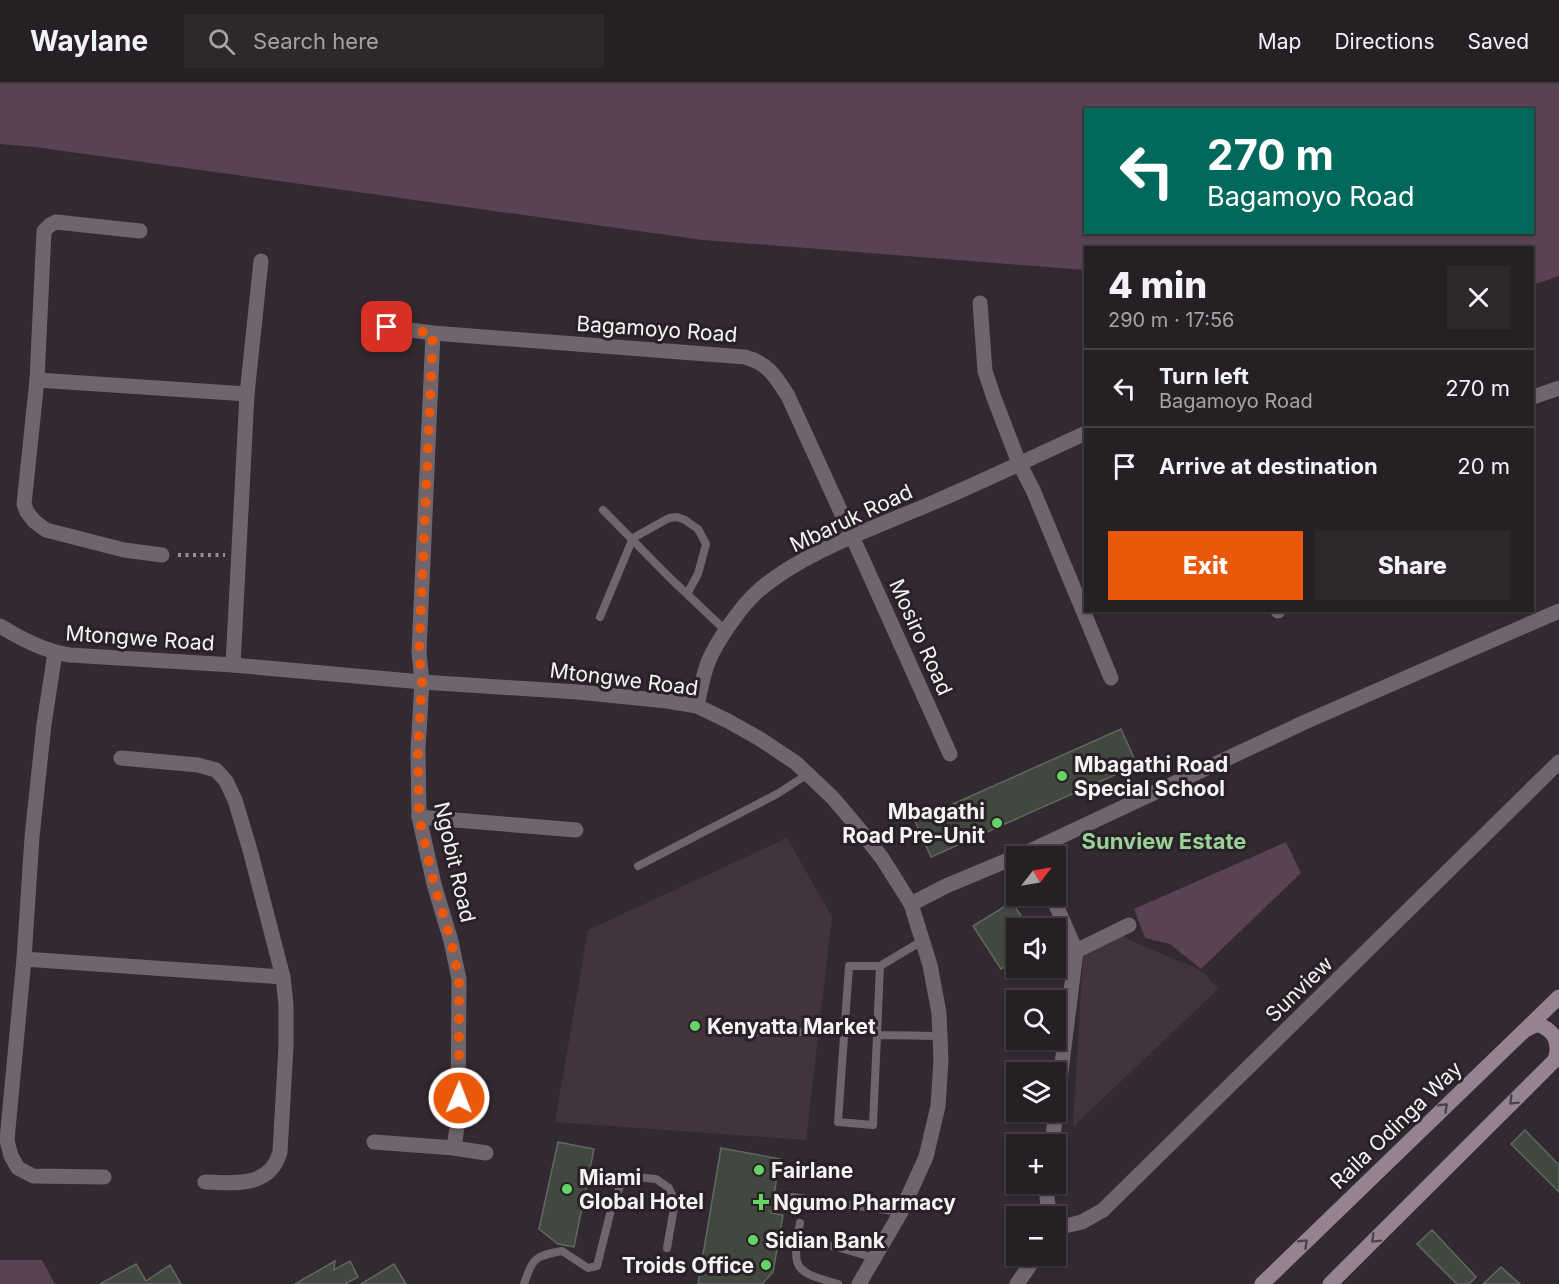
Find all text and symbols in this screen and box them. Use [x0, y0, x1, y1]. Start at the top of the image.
search box [184, 14, 604, 68]
text: Waylane [30, 24, 148, 58]
icon: search [205, 25, 238, 58]
text: Search here [253, 28, 379, 54]
text: Map [1258, 29, 1301, 54]
text: Directions [1334, 29, 1435, 54]
text: Saved [1468, 29, 1529, 54]
text: 270 m [1207, 129, 1334, 180]
icon: left [1108, 132, 1186, 210]
text: Bagamoyo Road [1207, 180, 1414, 213]
text: 4 min [1108, 263, 1207, 307]
button: close [1447, 266, 1510, 329]
pin [361, 301, 412, 352]
text: 290 m · 17:56 [1108, 308, 1234, 332]
icon: arrive [370, 310, 403, 343]
street label: Bagamoyo Road [576, 311, 738, 347]
text: Turn left [1159, 363, 1249, 389]
icon: left [1108, 372, 1141, 405]
text: 270 m [1445, 375, 1510, 401]
text: Bagamoyo Road [1159, 389, 1313, 413]
icon: arrive [1108, 450, 1141, 483]
text: Arrive at destination [1159, 453, 1378, 479]
text: 20 m [1457, 453, 1510, 479]
street label: Mbaruk Road [786, 479, 916, 557]
button: Exit [1108, 531, 1303, 600]
button: Share [1315, 531, 1510, 600]
street label: Mosiro Road [884, 575, 958, 699]
street label: Mtongwe Road [65, 620, 215, 656]
street label: Mtongwe Road [548, 657, 700, 701]
place label: Mbagathi Road Special School [1074, 752, 1228, 801]
marker: Mbagathi Road Special School [1055, 769, 1069, 783]
street label: Ngobit Road [429, 799, 481, 925]
place label: Mbagathi Road Pre-Unit [842, 799, 985, 848]
marker: Mbagathi Road Pre-Unit [990, 816, 1004, 830]
district label: Sunview Estate [1082, 828, 1246, 854]
north arrow [1006, 846, 1066, 906]
map controls [1006, 846, 1066, 1266]
button: sound [1006, 918, 1066, 978]
street label: Sunview [1260, 951, 1338, 1027]
button: search [1006, 990, 1066, 1050]
place label: Kenyatta Market [707, 1014, 876, 1039]
marker: Kenyatta Market [688, 1019, 702, 1033]
street label: Raila Odinga Way [1325, 1056, 1467, 1194]
button: layers [1006, 1062, 1066, 1122]
position arrow [427, 1066, 491, 1130]
one-way arrow [1510, 1094, 1520, 1105]
one-way arrow [1437, 1104, 1448, 1115]
button: + [1006, 1134, 1066, 1194]
place label: Fairlane [771, 1158, 853, 1183]
marker: Fairlane [752, 1163, 766, 1177]
place label: Miami Global Hotel [579, 1165, 704, 1214]
marker: Miami Global Hotel [560, 1182, 574, 1196]
place label: Ngumo Pharmacy [773, 1190, 956, 1215]
marker: Ngumo Pharmacy [754, 1195, 768, 1209]
button: − [1006, 1206, 1066, 1266]
place label: Sidian Bank [765, 1228, 886, 1253]
one-way arrow [1372, 1231, 1383, 1242]
marker: Sidian Bank [746, 1233, 760, 1247]
one-way arrow [1296, 1239, 1307, 1250]
place label: Troids Office [622, 1253, 754, 1278]
marker: Troids Office [759, 1258, 773, 1272]

